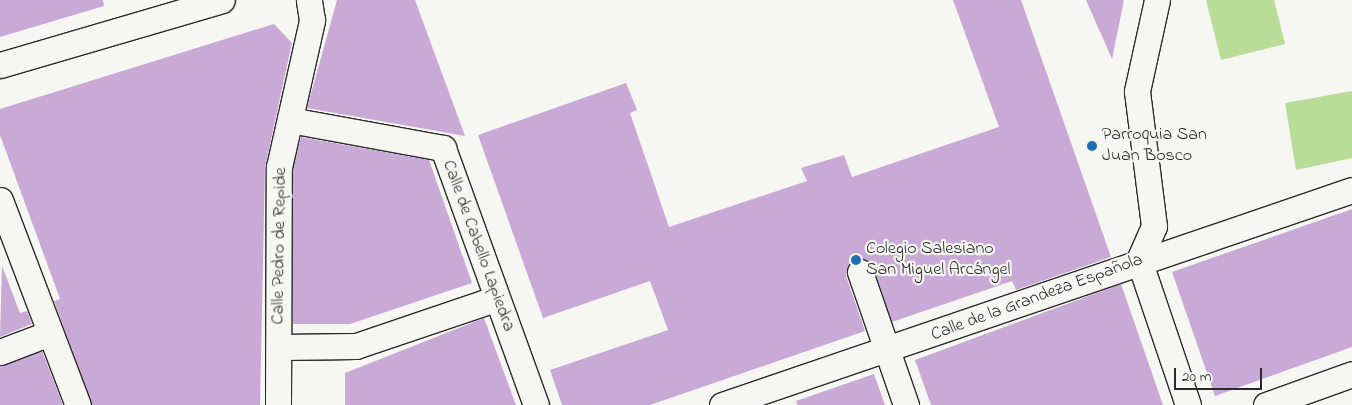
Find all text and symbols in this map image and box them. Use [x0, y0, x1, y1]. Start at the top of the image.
place label: Parroquia San Juan Bosco [1102, 125, 1207, 168]
marker: Parroquia San Juan Bosco [1086, 140, 1098, 152]
street label: Calle de Cabello Lapiedra [437, 157, 519, 335]
street label: Calle Pedro de Repide [268, 167, 292, 325]
place label: Colegio Salesiano San Miguel Arcángel [866, 239, 1011, 282]
street label: Calle de la Grandeza Española [928, 250, 1146, 346]
marker: Colegio Salesiano San Miguel Arcángel [850, 254, 862, 266]
scale bar [1177, 358, 1264, 390]
text: 20 m [1182, 366, 1211, 388]

